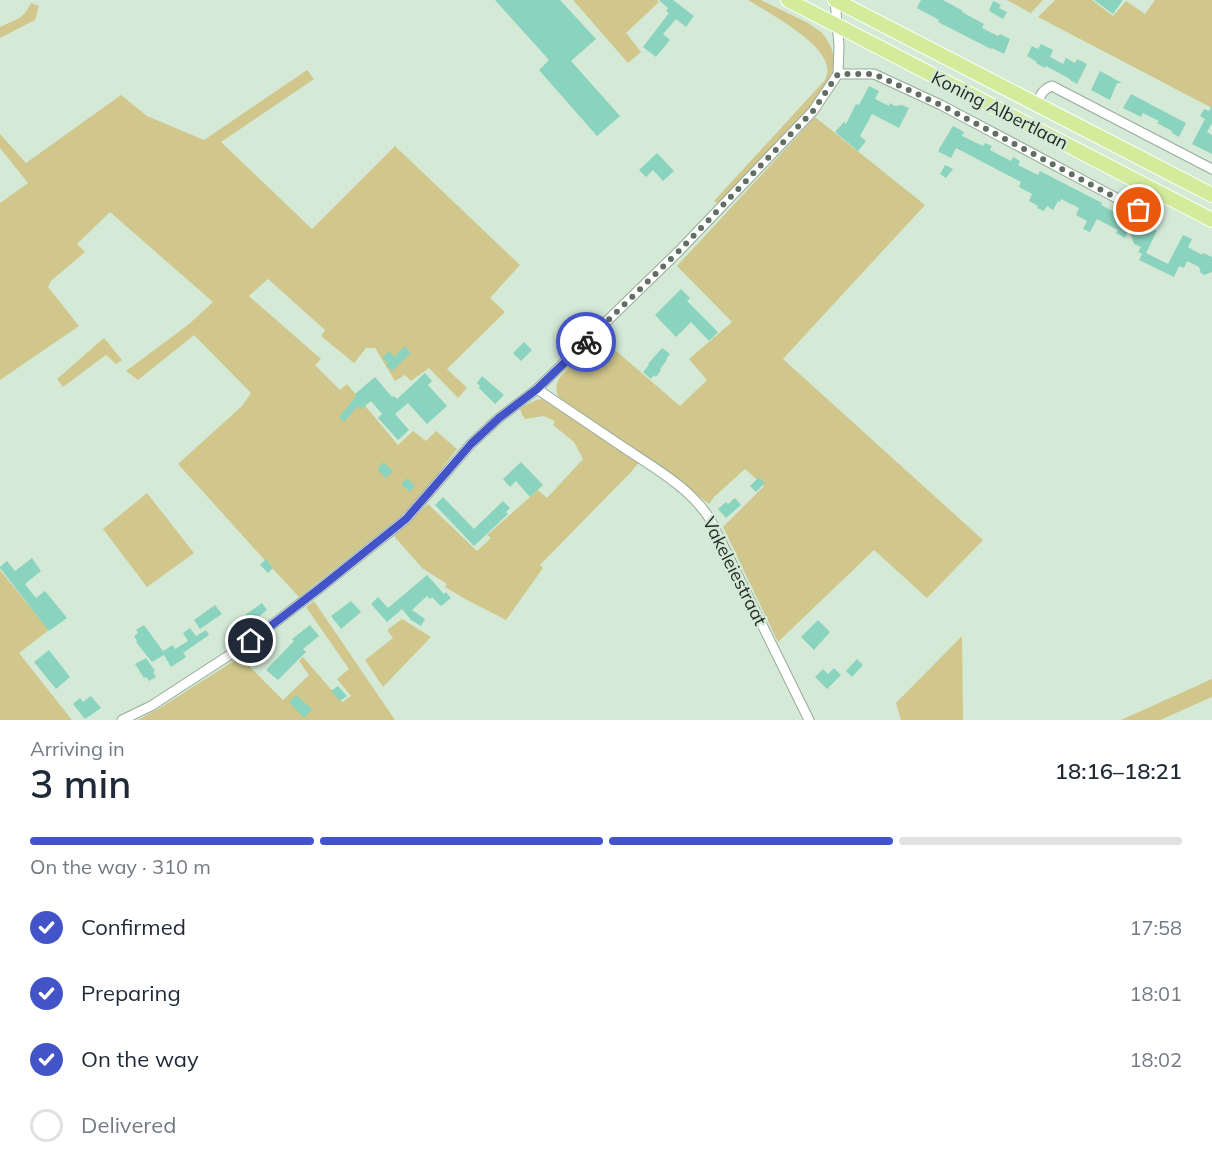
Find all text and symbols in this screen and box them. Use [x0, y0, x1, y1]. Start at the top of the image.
street label: Koning Albertlaan [928, 66, 1072, 154]
pin [1113, 184, 1164, 235]
icon: bag [1122, 193, 1155, 226]
courier [556, 312, 616, 372]
icon: bike [570, 326, 603, 359]
street label: Vakeleiestraat [698, 513, 772, 629]
pin [225, 615, 276, 666]
icon: home [234, 624, 267, 657]
text: Arriving in [30, 736, 125, 761]
text: 18:16–18:21 [1055, 757, 1182, 785]
text: 3 min [30, 759, 131, 808]
text: On the way · 310 m [30, 854, 211, 879]
icon: check [30, 911, 63, 944]
text: Confirmed [81, 913, 186, 941]
text: 17:58 [1129, 915, 1182, 940]
icon: check [30, 977, 63, 1010]
text: Preparing [81, 979, 181, 1007]
text: 18:01 [1129, 981, 1182, 1006]
icon: check [30, 1043, 63, 1076]
text: On the way [81, 1045, 199, 1073]
text: 18:02 [1129, 1047, 1182, 1072]
text: Delivered [81, 1111, 176, 1139]

